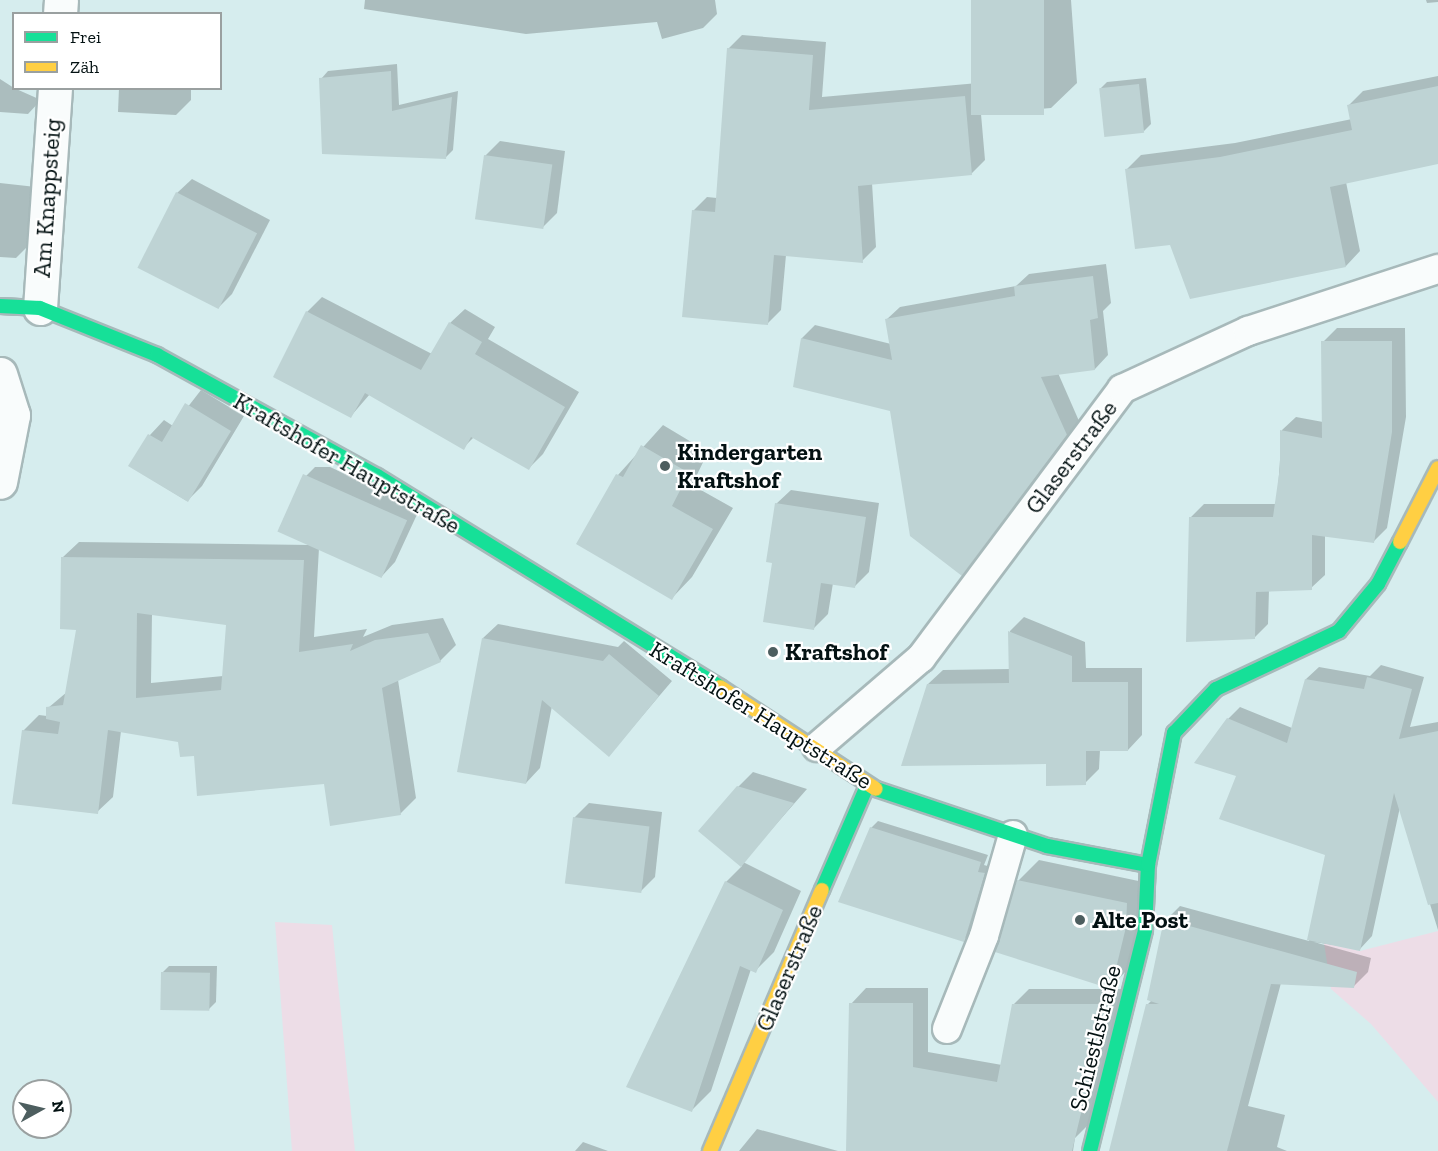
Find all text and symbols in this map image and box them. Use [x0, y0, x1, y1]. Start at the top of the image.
legend [12, 12, 222, 90]
text: Frei [70, 26, 101, 48]
text: Zäh [70, 56, 99, 78]
street label: Am Knappsteig [27, 117, 67, 279]
street label: Kraftshofer Hauptstraße [228, 386, 466, 540]
street label: Glaserstraße [1019, 395, 1123, 519]
place label: Kindergarten Kraftshof [677, 438, 822, 494]
marker: Kindergarten Kraftshof [658, 459, 672, 473]
street label: Kraftshofer Hauptstraße [644, 635, 878, 795]
place label: Kraftshof [785, 638, 887, 666]
marker: Kraftshof [766, 645, 780, 659]
street label: Glaserstraße [749, 900, 829, 1036]
place label: Alte Post [1092, 906, 1188, 934]
marker: Alte Post [1073, 913, 1087, 927]
street label: Schiestlstraße [1063, 962, 1127, 1114]
north arrow [12, 1079, 72, 1139]
text: N [48, 1099, 69, 1114]

